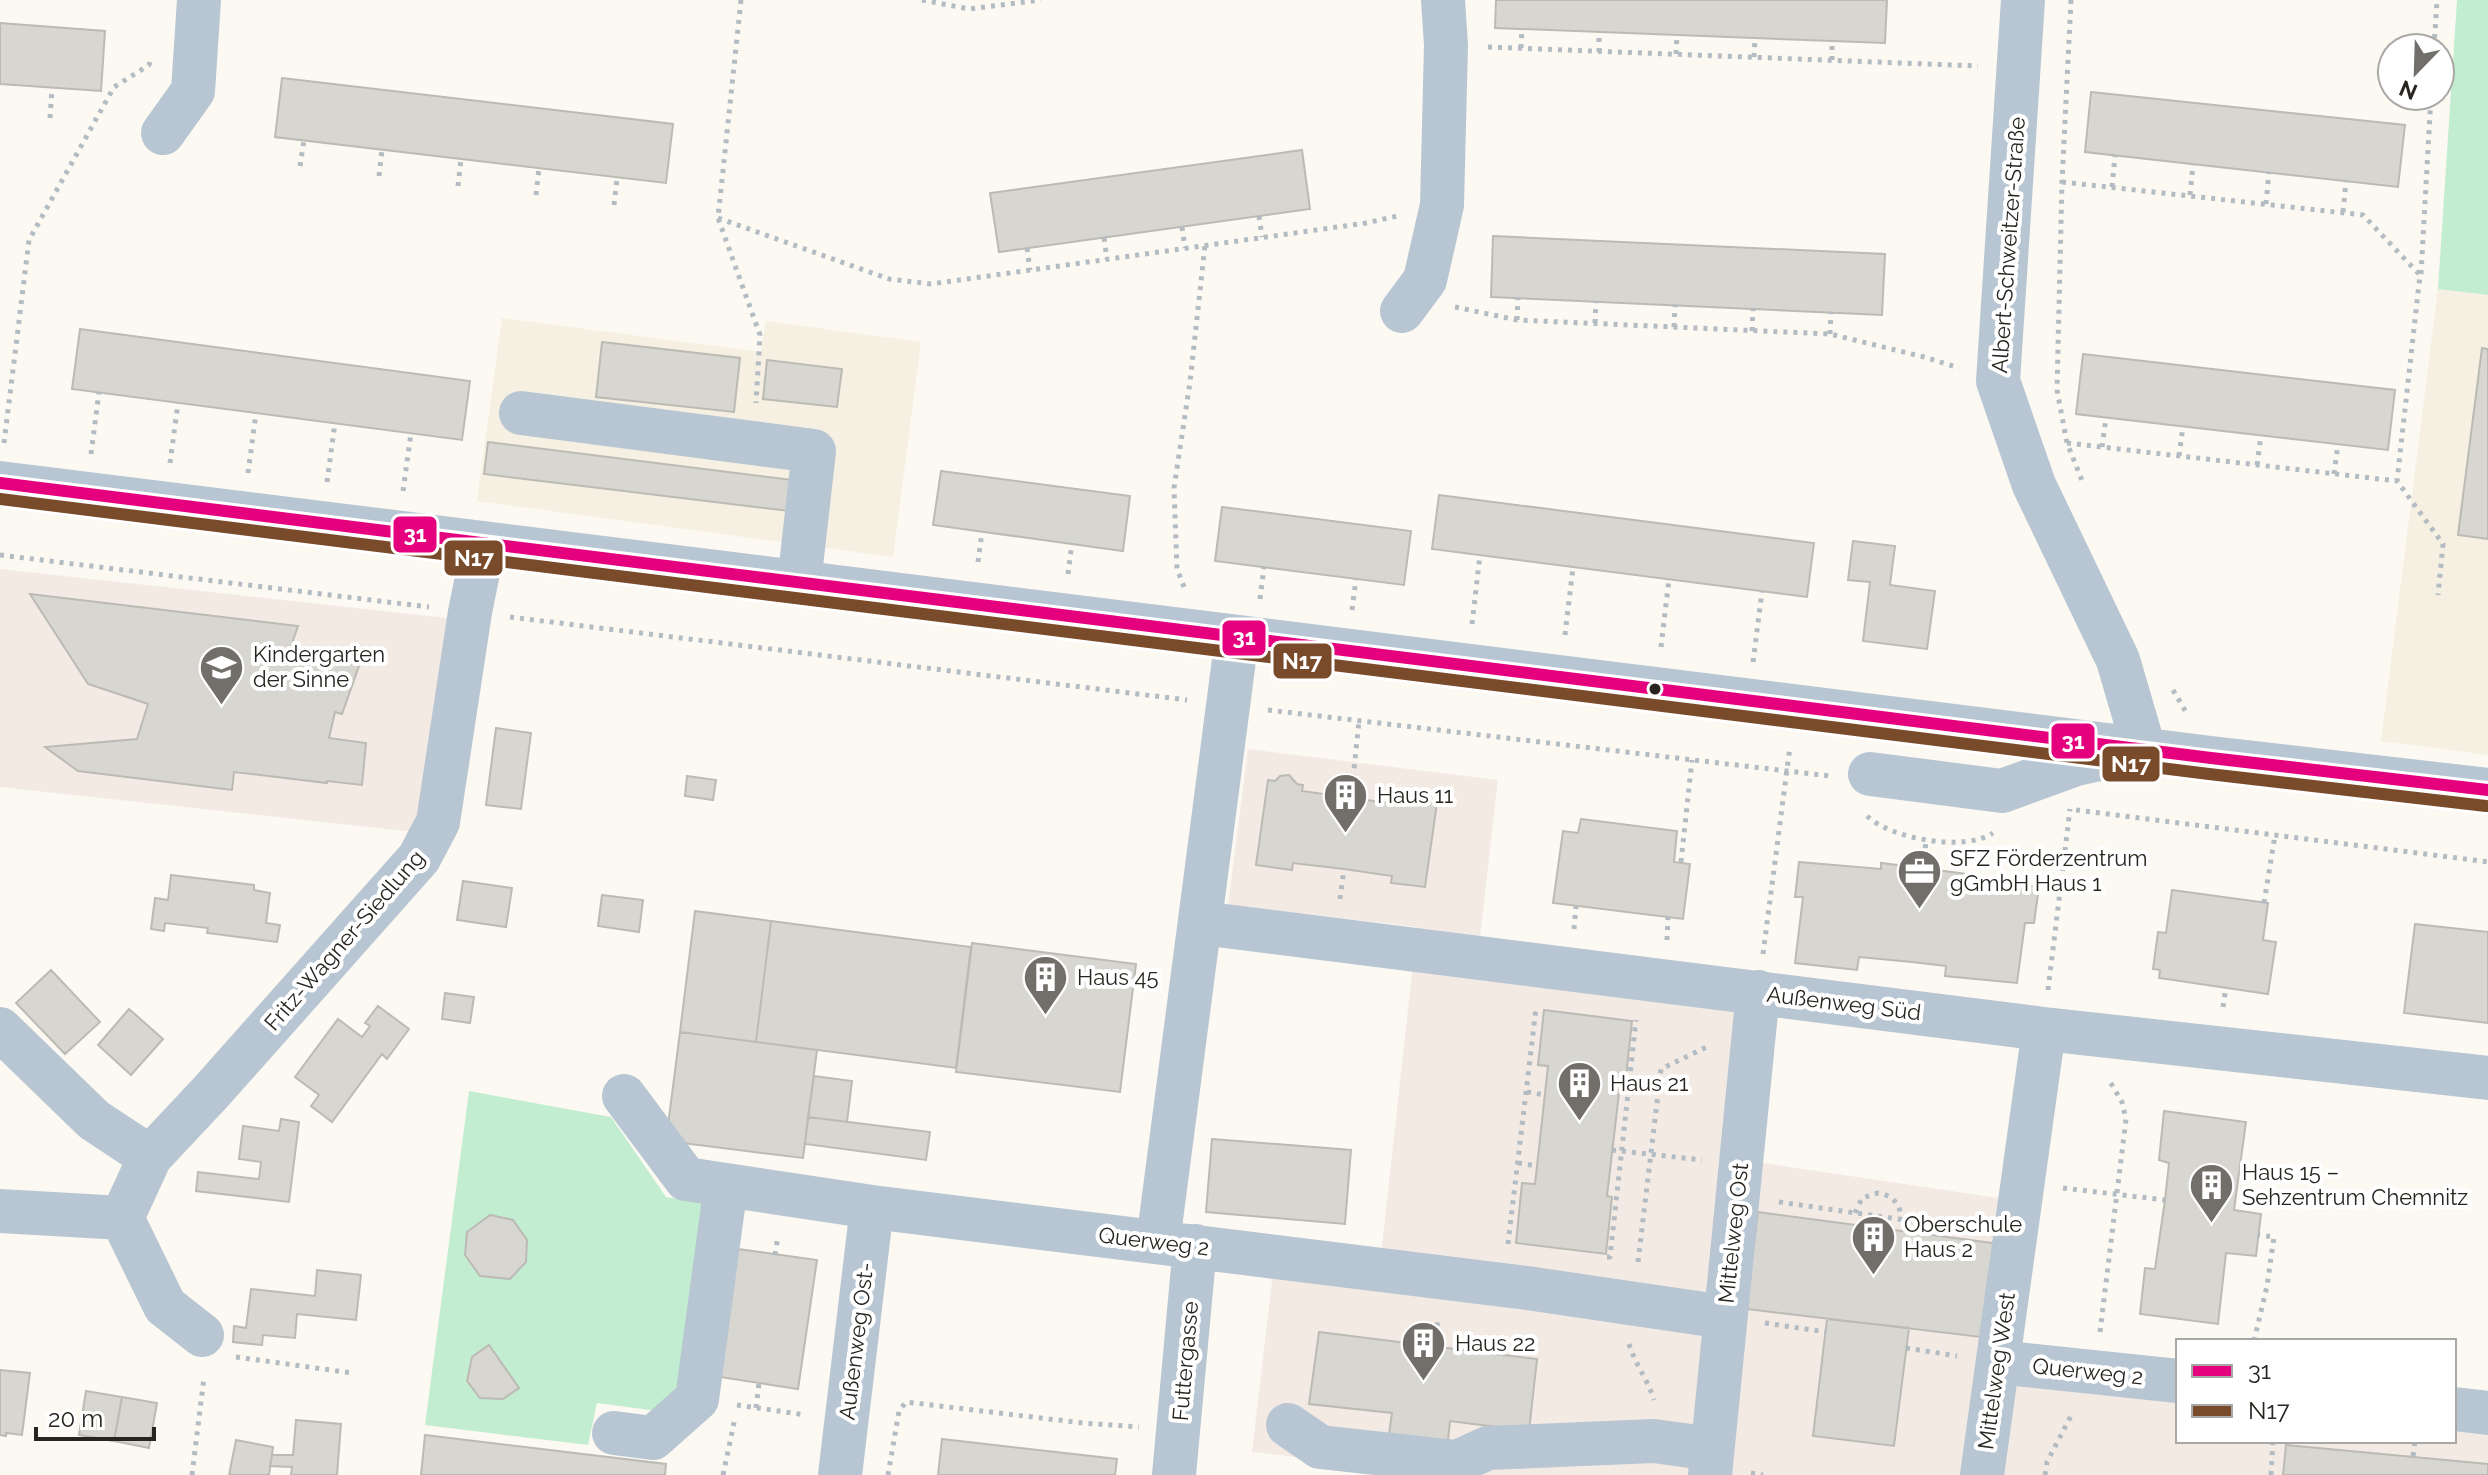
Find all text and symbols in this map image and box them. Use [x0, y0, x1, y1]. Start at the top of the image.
north arrow [2376, 32, 2456, 112]
text: N [2395, 75, 2421, 106]
street label: Albert-Schweitzer-Straße [1986, 116, 2030, 374]
line badge: 31 [392, 515, 438, 554]
text: 31 [403, 521, 427, 547]
line badge: N17 [443, 539, 504, 577]
text: N17 [454, 545, 495, 571]
line badge: 31 [1221, 619, 1267, 657]
text: 31 [1232, 624, 1256, 650]
place label: Kindergarten der Sinne [253, 641, 385, 692]
line badge: N17 [1272, 642, 1333, 680]
school or university icon: Kindergarten der Sinne [198, 643, 246, 706]
text: N17 [1282, 648, 1323, 674]
unlabelled marker [1647, 681, 1663, 697]
line badge: 31 [2050, 722, 2096, 760]
text: 31 [2061, 728, 2085, 754]
line badge: N17 [2101, 745, 2161, 783]
text: N17 [2111, 751, 2152, 777]
building icon: Haus 11 [1322, 771, 1370, 834]
place label: Haus 11 [1377, 782, 1453, 808]
street label: Fritz-Wagner-Siedlung [259, 844, 429, 1036]
place label: SFZ Förderzentrum gGmbH Haus 1 [1950, 845, 2147, 896]
office icon: SFZ Förderzentrum gGmbH Haus 1 [1895, 847, 1943, 910]
building icon: Haus 45 [1022, 953, 1070, 1016]
place label: Haus 45 [1077, 964, 1158, 990]
street label: Außenweg Süd [1765, 981, 1923, 1025]
building icon: Haus 21 [1555, 1059, 1603, 1122]
place label: Haus 21 [1610, 1070, 1688, 1096]
place label: Haus 15 – Sehzentrum Chemnitz [2242, 1159, 2468, 1210]
street label: Mittelweg Ost [1713, 1161, 1753, 1305]
building icon: Haus 15 – Sehzentrum Chemnitz [2187, 1161, 2235, 1224]
place label: Oberschule Haus 2 [1904, 1211, 2022, 1262]
building icon: Oberschule Haus 2 [1849, 1213, 1897, 1276]
street label: Querweg 2 [1097, 1221, 1211, 1261]
street label: Außenweg Ost- [833, 1261, 879, 1421]
street label: Mittelweg West [1972, 1290, 2020, 1451]
street label: Futtergasse [1167, 1300, 1203, 1422]
building icon: Haus 22 [1400, 1319, 1448, 1382]
place label: Haus 22 [1455, 1330, 1535, 1356]
legend [2176, 1339, 2456, 1443]
street label: Querweg 2 [2031, 1352, 2145, 1390]
text: 31 [2248, 1356, 2271, 1385]
scale bar [36, 1391, 154, 1441]
text: N17 [2248, 1396, 2290, 1425]
text: 20 m [48, 1404, 103, 1433]

